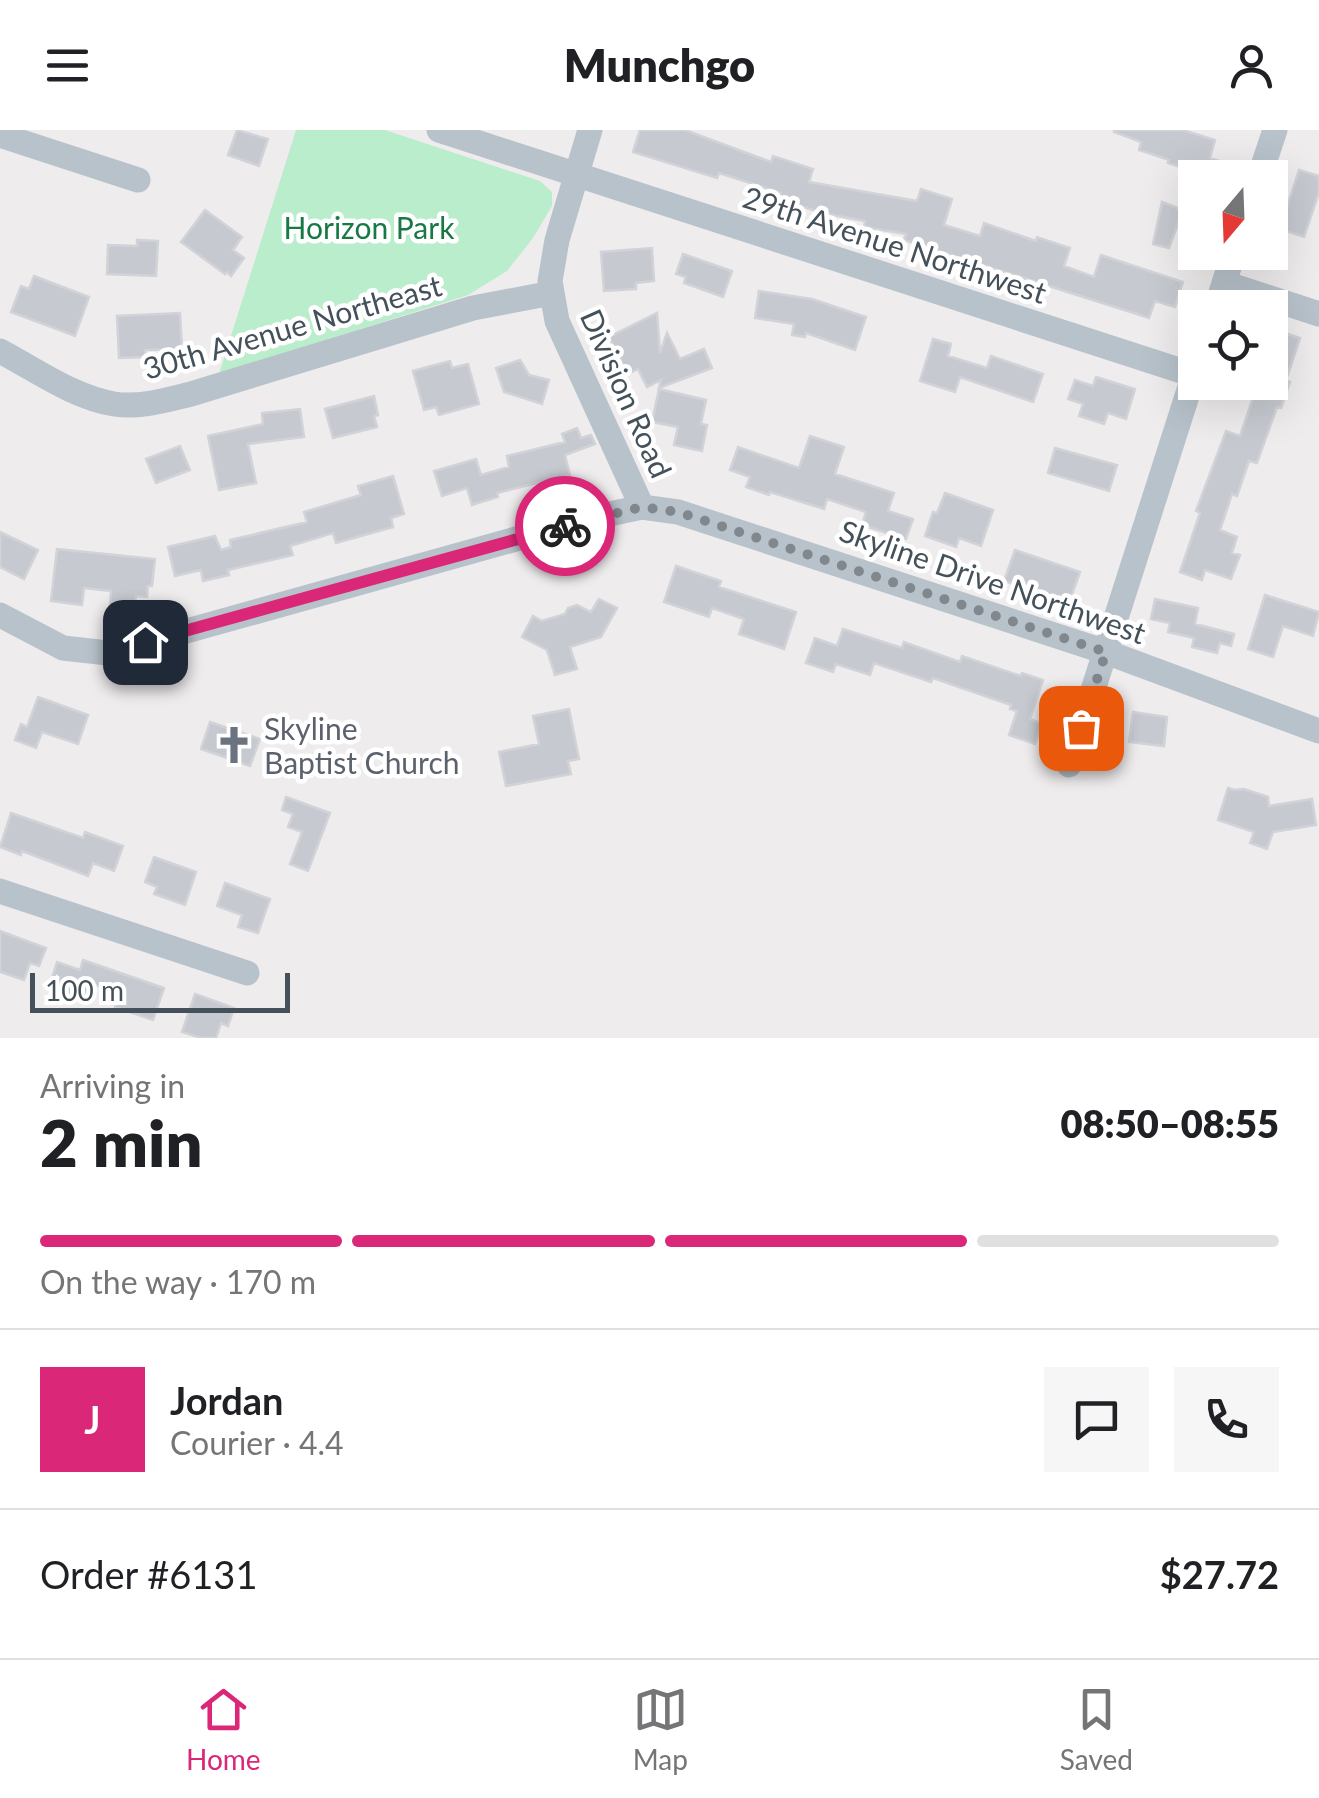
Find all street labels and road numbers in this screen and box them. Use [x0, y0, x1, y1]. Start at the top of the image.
street label: 29th Avenue Northwest [739, 178, 1051, 310]
street label: 30th Avenue Northeast [139, 266, 445, 386]
street label: Division Road [574, 303, 680, 483]
street label: Skyline Drive Northwest [835, 512, 1151, 650]

